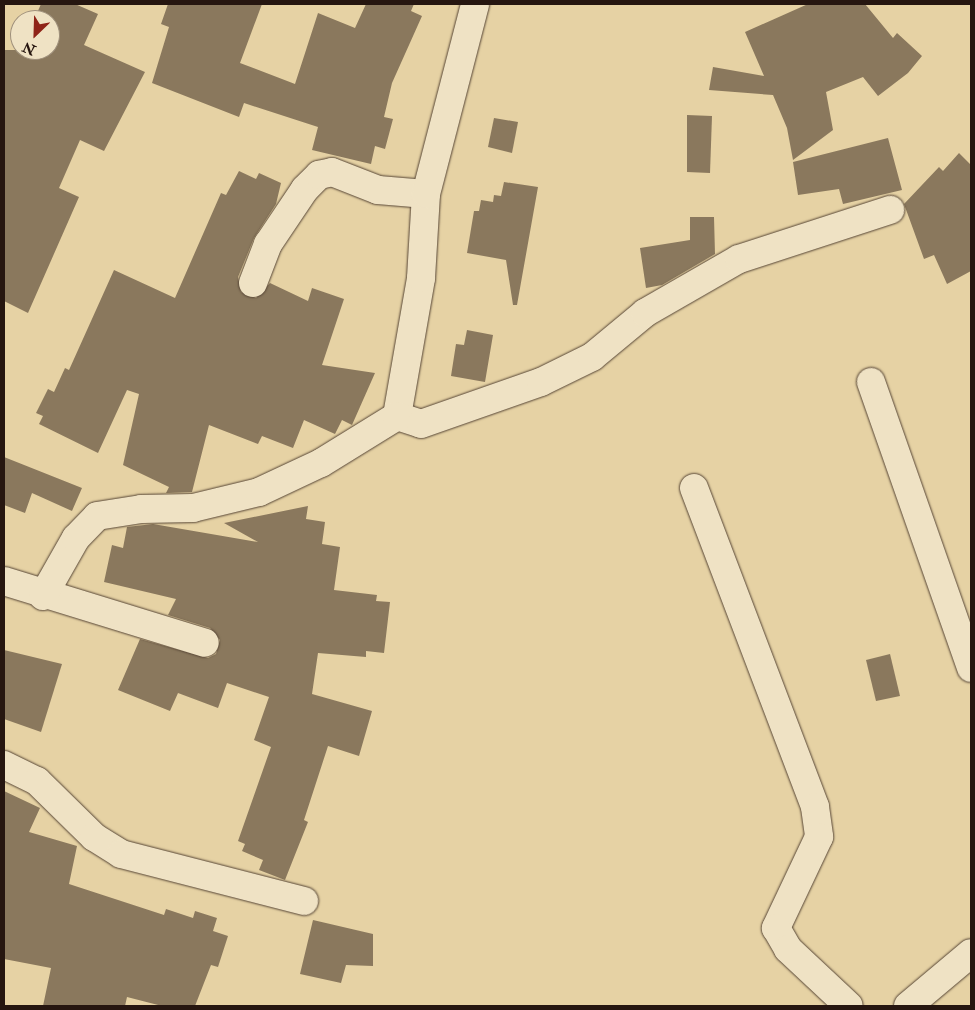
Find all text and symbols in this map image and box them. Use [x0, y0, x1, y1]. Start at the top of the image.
north arrow [10, 10, 60, 60]
text: N [20, 38, 38, 59]

